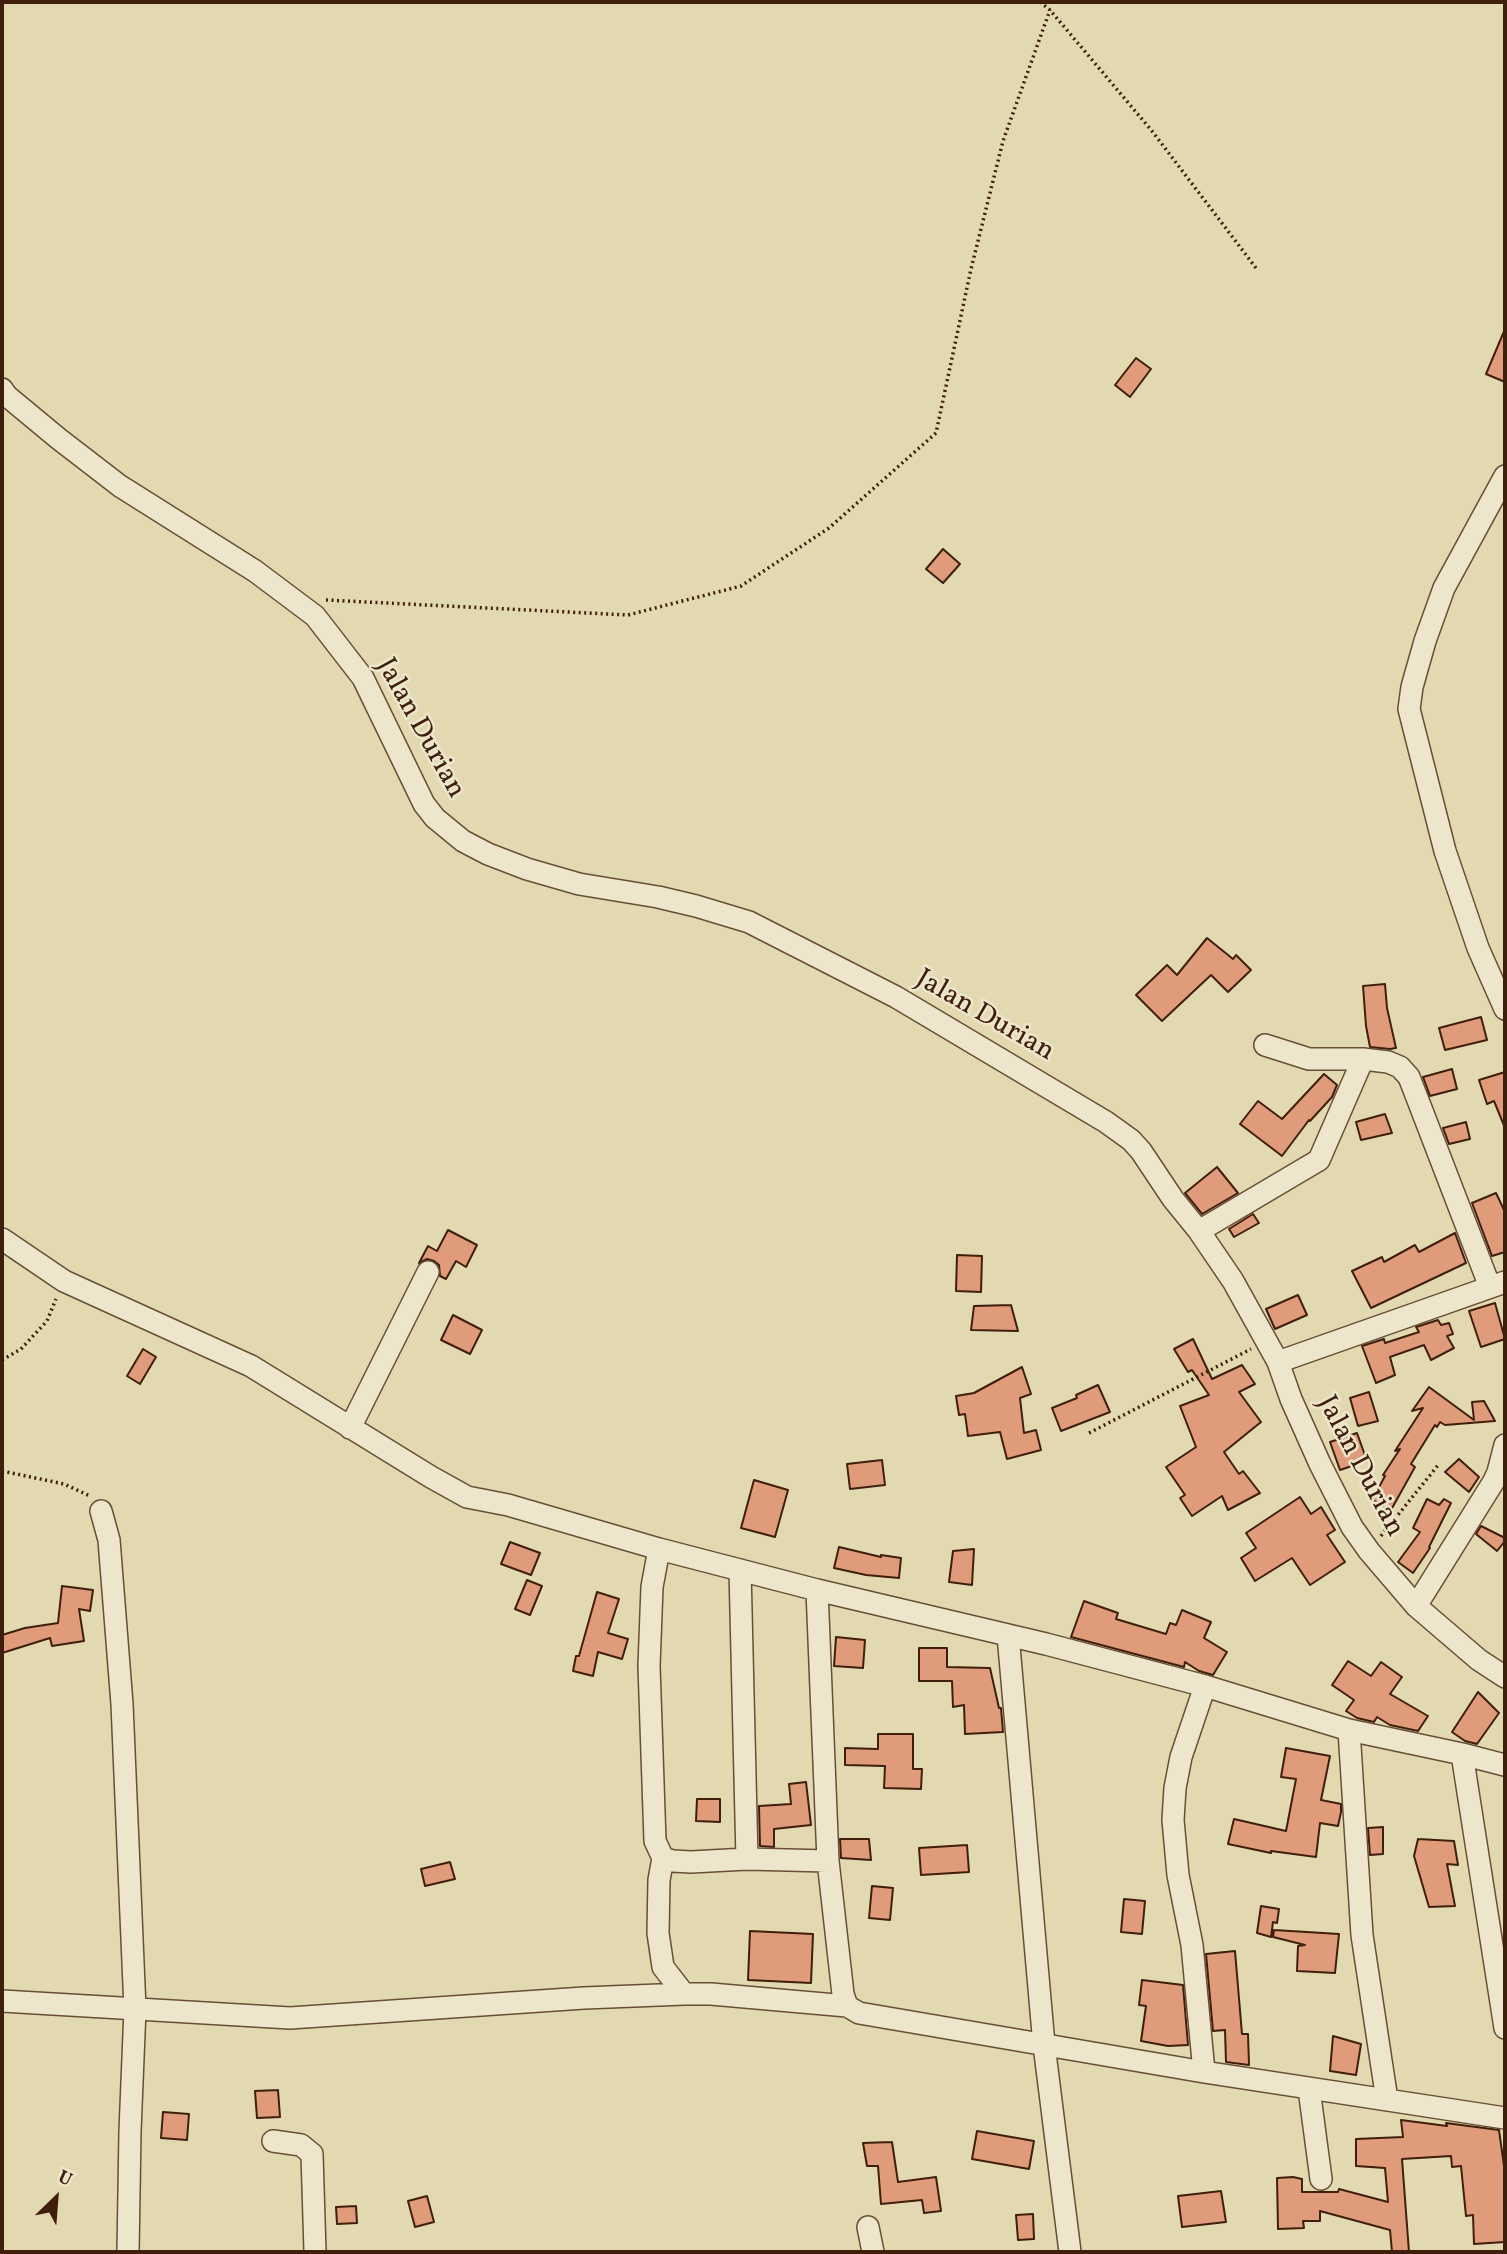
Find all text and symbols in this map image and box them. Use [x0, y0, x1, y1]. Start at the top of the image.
street label: Jalan Durian [367, 653, 471, 805]
street label: Jalan Durian [909, 964, 1059, 1070]
street label: Jalan Durian [1308, 1391, 1410, 1543]
north arrow [21, 2163, 91, 2233]
text: U [53, 2164, 76, 2194]

